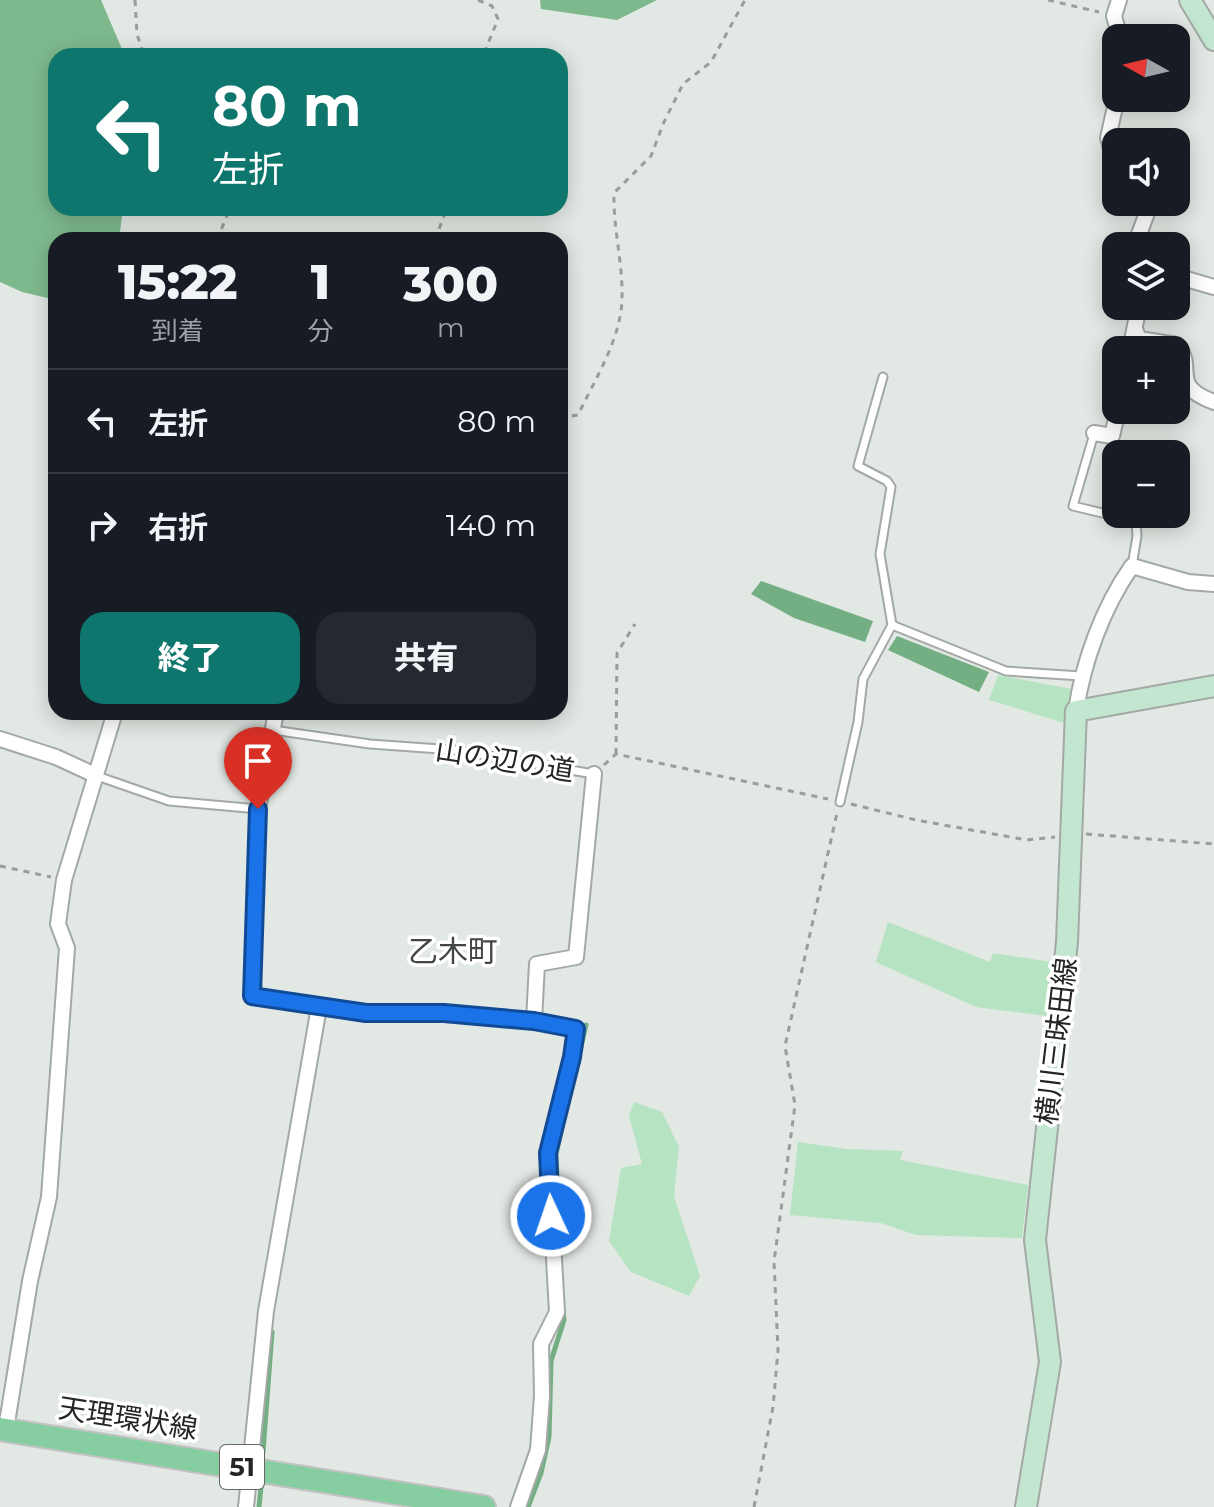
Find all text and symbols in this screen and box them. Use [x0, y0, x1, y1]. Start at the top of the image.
north arrow [1102, 24, 1190, 112]
map controls [1102, 24, 1190, 528]
text: 80 m [212, 72, 362, 140]
icon: left [80, 80, 184, 184]
button: sound [1102, 128, 1190, 216]
text: 左折 [212, 147, 284, 191]
button: layers [1102, 232, 1190, 320]
text: 15:22 [118, 253, 238, 311]
text: 1 [311, 253, 330, 311]
text: 300 [403, 255, 498, 313]
text: m [437, 312, 465, 344]
text: 到着 [152, 315, 204, 347]
text: 分 [307, 315, 333, 347]
button: + [1102, 336, 1190, 424]
icon: left [80, 399, 124, 443]
text: 80 m [457, 403, 536, 440]
text: 左折 [148, 405, 208, 442]
button: − [1102, 440, 1190, 528]
icon: right [80, 503, 124, 547]
text: 140 m [446, 507, 536, 544]
text: 右折 [148, 509, 208, 546]
button: 終了 [80, 612, 300, 704]
button: 共有 [316, 612, 536, 704]
pin [224, 727, 292, 809]
street label: 山の辺の道 [433, 732, 577, 788]
icon: arrive [236, 739, 280, 783]
district label: 乙木町 [408, 933, 498, 970]
street label: 横川三昧田線 [1029, 956, 1083, 1126]
position arrow [509, 1174, 593, 1258]
street label: 天理環状線 [56, 1390, 200, 1446]
road number: 51 [220, 1445, 264, 1489]

